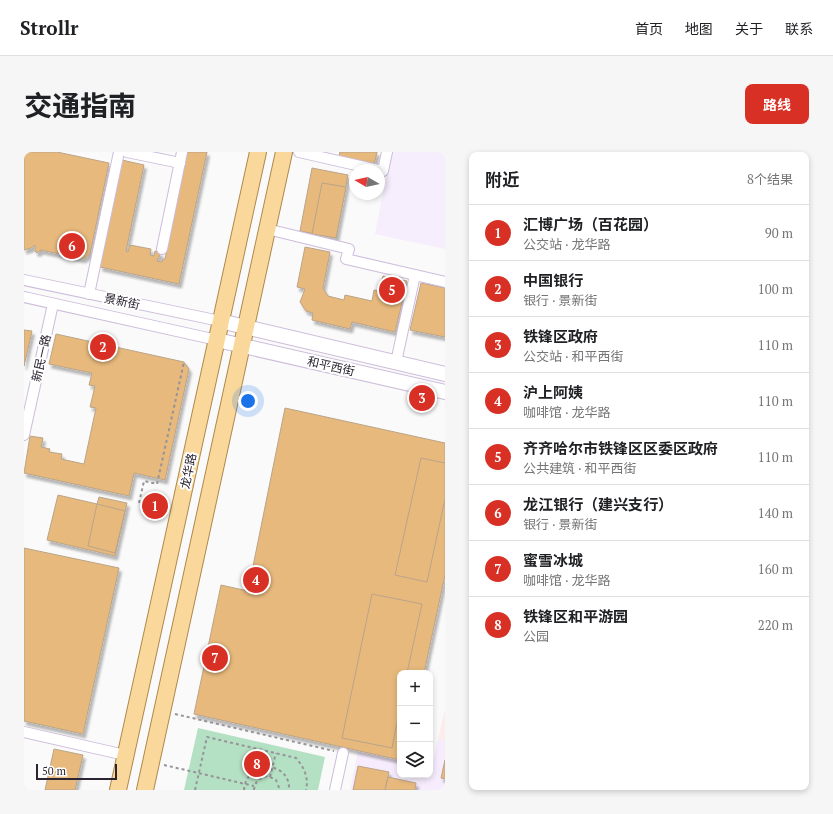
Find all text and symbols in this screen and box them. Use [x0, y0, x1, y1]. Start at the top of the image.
text: Strollr [20, 15, 78, 40]
text: 首页 [635, 19, 663, 38]
text: 地图 [685, 19, 713, 38]
text: 关于 [735, 19, 763, 38]
text: 联系 [785, 19, 813, 38]
button: 路线 [745, 84, 809, 124]
text: 交通指南 [24, 87, 136, 124]
north arrow [349, 164, 385, 200]
text: 附近 [485, 168, 519, 191]
text: 8个结果 [747, 170, 793, 188]
text: 汇博广场（百花园） [523, 214, 658, 234]
text: 1 [494, 224, 502, 242]
text: 90 m [765, 224, 793, 242]
pin: 6 [59, 231, 85, 261]
text: 公交站 · 龙华路 [523, 235, 610, 253]
text: 中国银行 [523, 270, 583, 290]
pin: 5 [379, 275, 405, 305]
text: 2 [494, 280, 502, 298]
text: 100 m [758, 280, 793, 298]
street label: 景新街 [103, 290, 141, 312]
text: 银行 · 景新街 [523, 291, 597, 309]
text: 铁锋区政府 [523, 326, 598, 346]
pin: 2 [90, 332, 116, 362]
street label: 新民一路 [28, 333, 54, 383]
text: 3 [494, 336, 502, 354]
text: 110 m [758, 336, 793, 354]
text: 公交站 · 和平西街 [523, 347, 623, 365]
street label: 和平西街 [306, 353, 356, 379]
text: 沪上阿姨 [523, 382, 583, 402]
pin: 3 [409, 383, 435, 413]
your location [238, 391, 258, 411]
text: 4 [494, 392, 502, 410]
text: 110 m [758, 392, 793, 410]
text: 咖啡馆 · 龙华路 [523, 403, 610, 421]
text: 齐齐哈尔市铁锋区区委区政府 [523, 438, 718, 458]
text: 5 [494, 448, 502, 466]
text: 110 m [758, 448, 793, 466]
street label: 龙华路 [177, 452, 199, 490]
text: 公共建筑 · 和平西街 [523, 459, 636, 477]
pin: 1 [142, 491, 168, 521]
text: 龙江银行（建兴支行） [523, 494, 673, 514]
text: 6 [494, 504, 502, 522]
text: 140 m [758, 504, 793, 522]
text: 银行 · 景新街 [523, 515, 597, 533]
text: 蜜雪冰城 [523, 550, 583, 570]
text: 7 [494, 560, 502, 578]
text: 160 m [758, 560, 793, 578]
pin: 4 [243, 565, 269, 595]
text: 咖啡馆 · 龙华路 [523, 571, 610, 589]
text: 铁锋区和平游园 [523, 606, 628, 626]
text: 8 [494, 616, 502, 634]
text: 220 m [758, 616, 793, 634]
text: 公园 [523, 627, 549, 645]
pin: 7 [202, 643, 228, 673]
map controls [397, 670, 433, 778]
button: + [397, 670, 433, 706]
button: − [397, 706, 433, 742]
button: layers [397, 742, 433, 778]
pin: 8 [244, 749, 270, 779]
scale bar [36, 762, 117, 781]
text: 50 m [42, 764, 66, 778]

